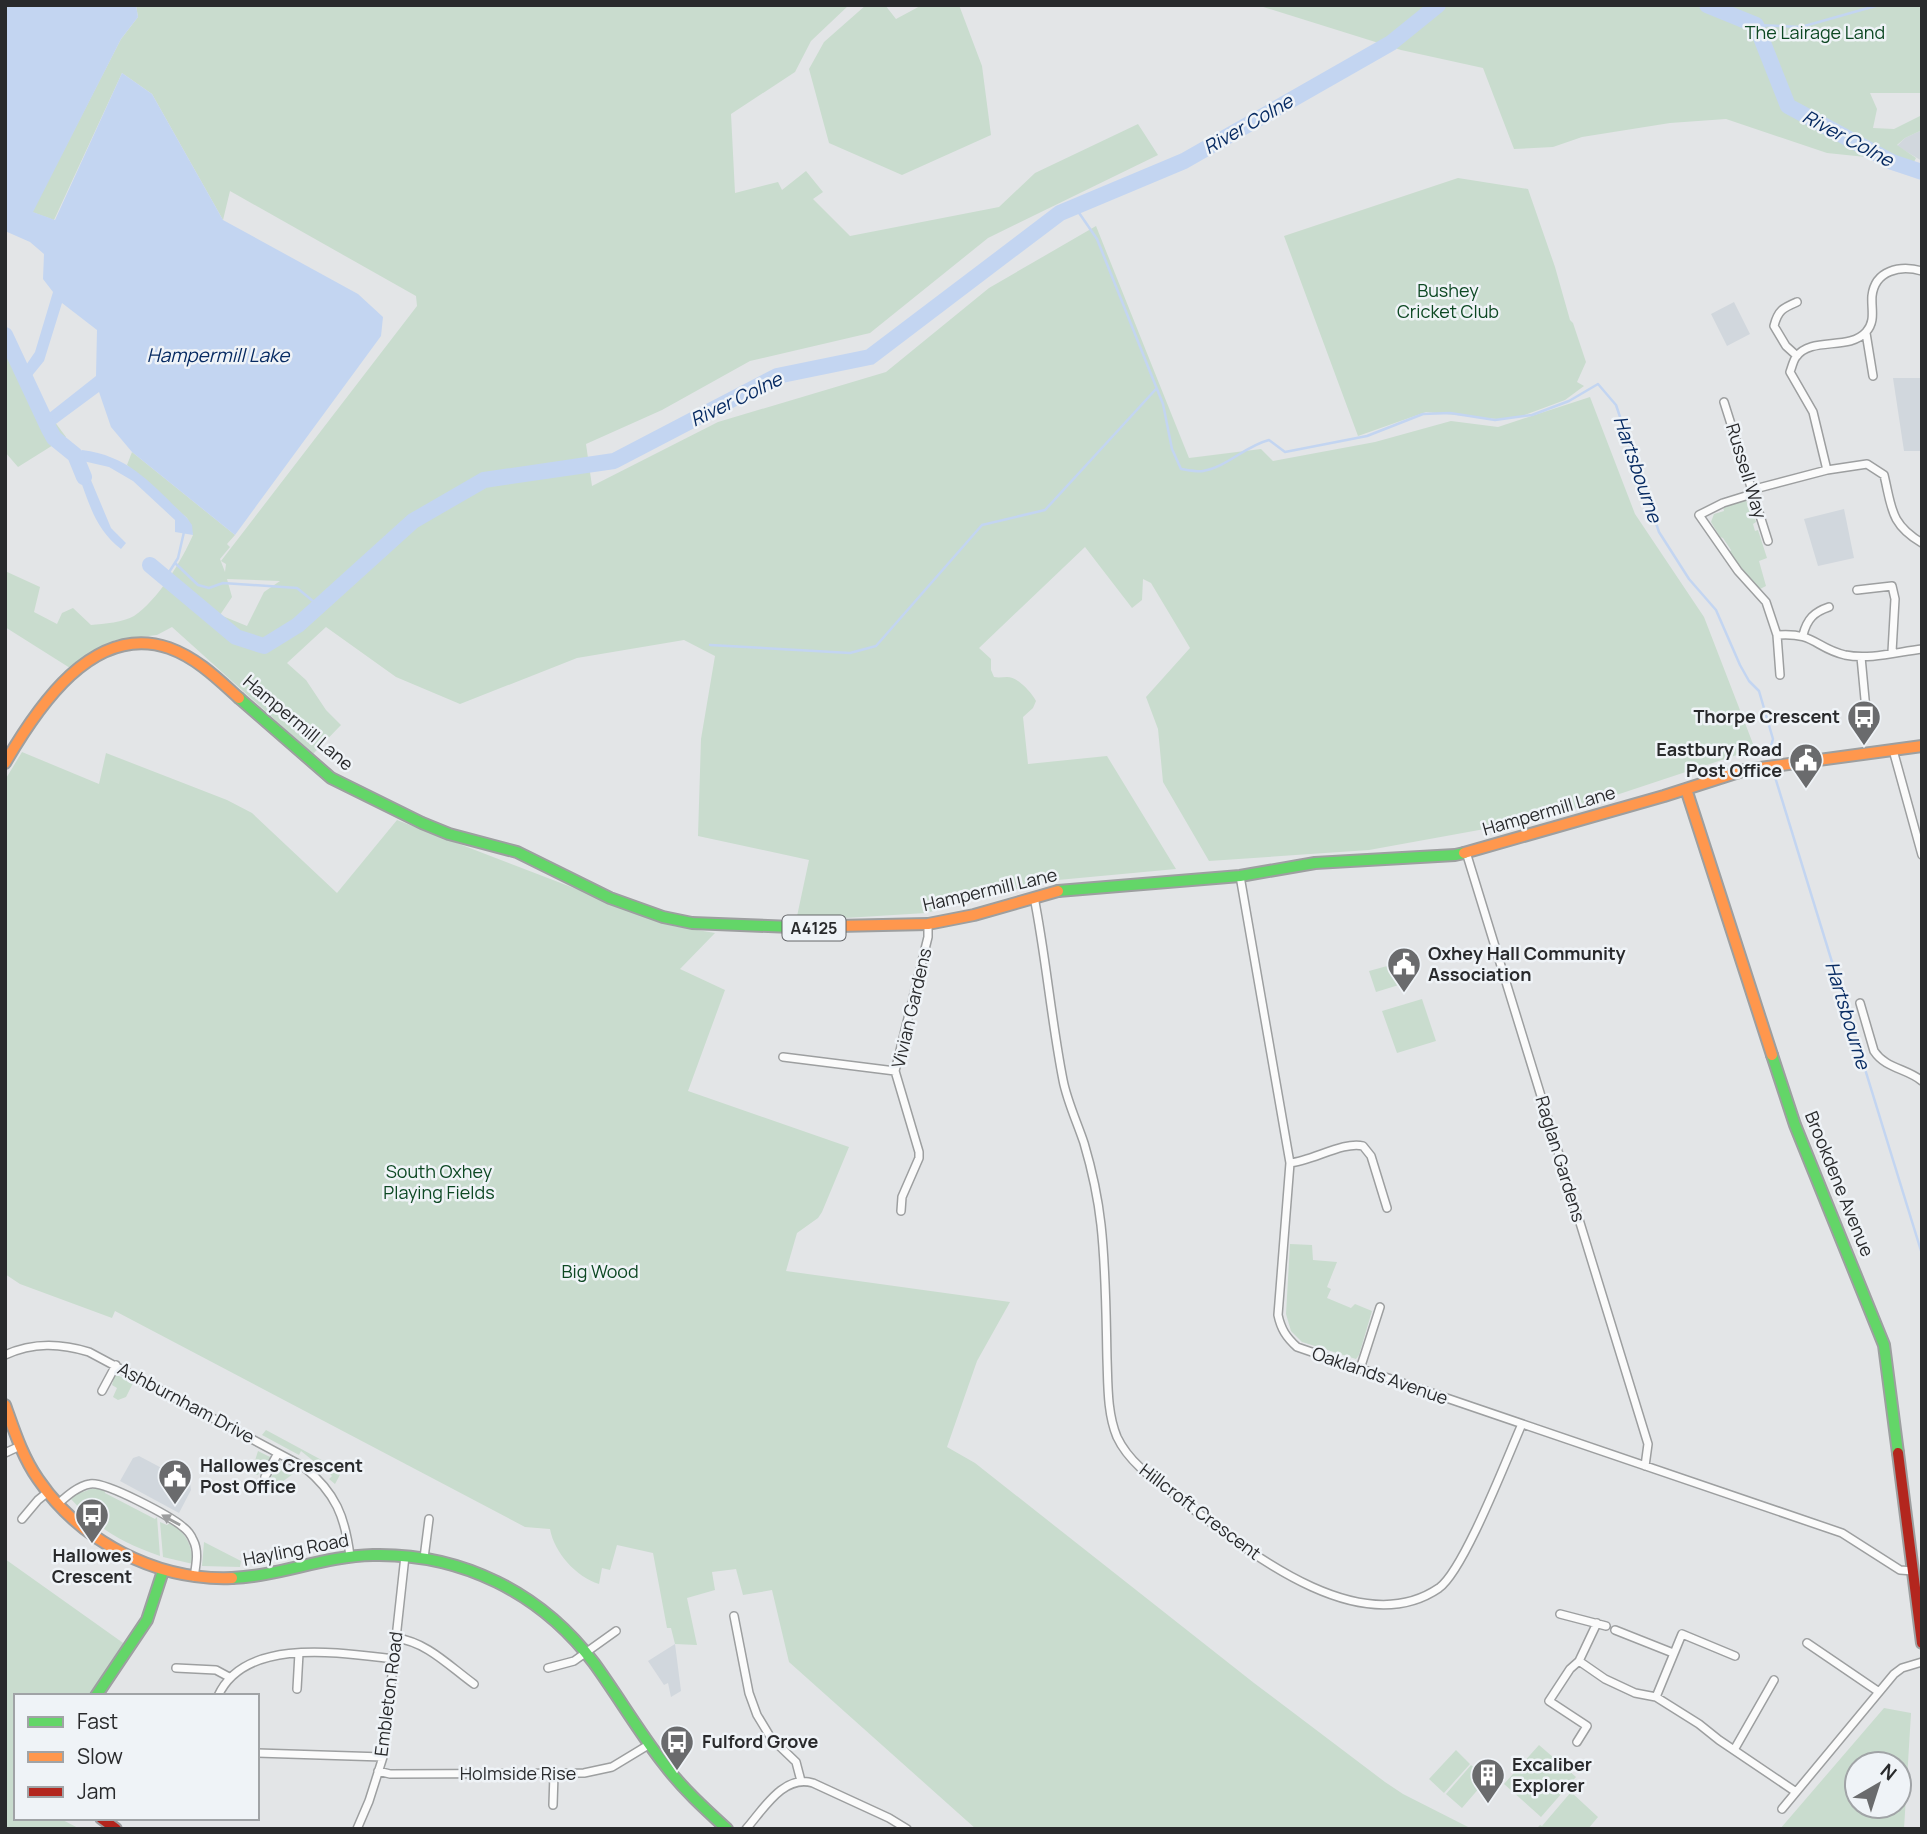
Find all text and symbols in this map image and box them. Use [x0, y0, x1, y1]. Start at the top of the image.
park label: The Lairage Land [1745, 20, 1885, 44]
water label: River Colne [1199, 87, 1299, 160]
water label: River Colne [1798, 103, 1899, 174]
park label: Bushey Cricket Club [1397, 278, 1499, 323]
water label: Hampermill Lake [147, 342, 291, 368]
water label: River Colne [686, 365, 788, 432]
water label: Hartsbourne [1608, 412, 1669, 527]
street label: Russell Way [1721, 420, 1773, 522]
street label: Hampermill Lane [238, 669, 359, 775]
bus stop icon: Thorpe Crescent [1845, 698, 1883, 747]
place label: Thorpe Crescent [1693, 704, 1840, 728]
place label: Eastbury Road Post Office [1656, 737, 1782, 782]
public building icon: Eastbury Road Post Office [1787, 741, 1825, 790]
street label: Hampermill Lane [1480, 780, 1618, 840]
street label: Hampermill Lane [920, 862, 1059, 916]
road number: A4125 [782, 916, 846, 940]
place label: Oxhey Hall Community Association [1428, 941, 1626, 986]
street label: Vivian Gardens [886, 945, 936, 1070]
public building icon: Oxhey Hall Community Association [1385, 945, 1423, 994]
water label: Hartsbourne [1819, 958, 1877, 1074]
street label: Raglan Gardens [1530, 1093, 1592, 1225]
street label: Brookdene Avenue [1800, 1107, 1880, 1260]
park label: South Oxhey Playing Fields [383, 1159, 495, 1204]
park label: Big Wood [561, 1259, 639, 1283]
street label: Oaklands Avenue [1309, 1341, 1451, 1410]
street label: Ashburnham Drive [114, 1356, 259, 1448]
place label: Hallowes Crescent Post Office [200, 1453, 363, 1498]
public building icon: Hallowes Crescent Post Office [156, 1457, 194, 1506]
street label: Hillcroft Crescent [1135, 1458, 1266, 1565]
bus stop icon: Hallowes Crescent [73, 1496, 111, 1545]
one-way arrow [162, 1514, 181, 1526]
street label: Hayling Road [241, 1527, 351, 1571]
place label: Hallowes Crescent [52, 1543, 132, 1588]
street label: Embleton Road [368, 1630, 408, 1758]
legend [14, 1694, 259, 1820]
text: Fast [77, 1707, 118, 1735]
bus stop icon: Fulford Grove [658, 1723, 696, 1772]
place label: Fulford Grove [702, 1729, 819, 1753]
text: Slow [77, 1742, 123, 1770]
north arrow [1843, 1750, 1913, 1820]
place label: Excaliber Explorer [1512, 1752, 1592, 1797]
building icon: Excaliber Explorer [1469, 1756, 1507, 1805]
text: N [1875, 1757, 1902, 1786]
street label: Holmside Rise [460, 1761, 576, 1785]
text: Jam [77, 1777, 116, 1805]

